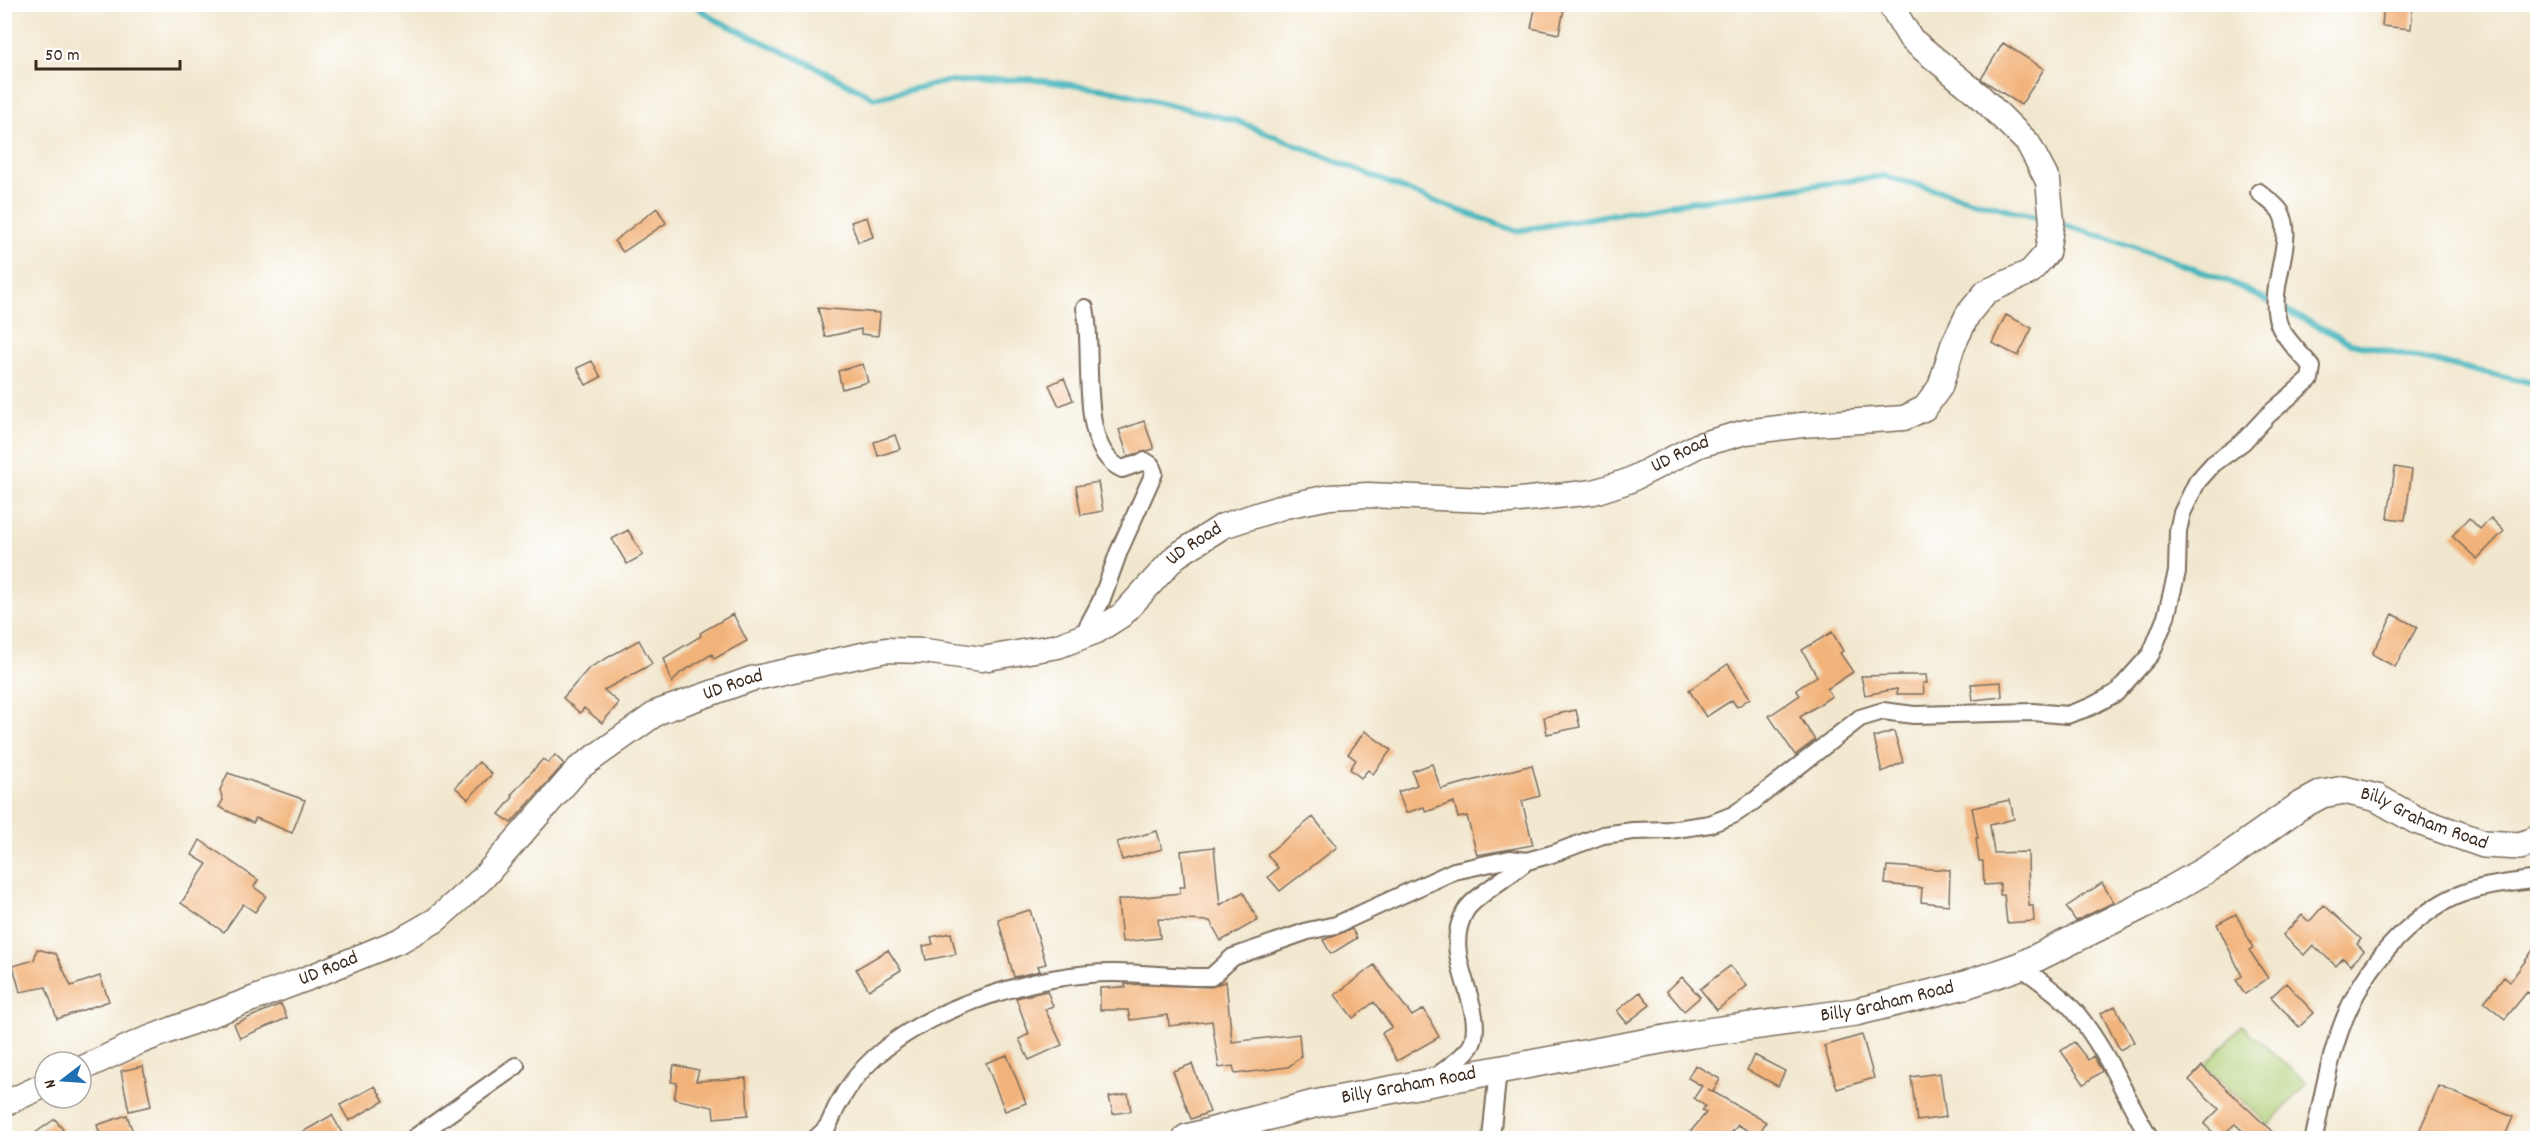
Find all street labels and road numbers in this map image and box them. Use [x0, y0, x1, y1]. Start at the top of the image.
street label: UD Road [1646, 429, 1712, 481]
street label: UD Road [1159, 516, 1228, 572]
street label: UD Road [699, 663, 766, 709]
street label: Billy Graham Road [2357, 780, 2492, 858]
street label: UD Road [295, 945, 363, 994]
street label: Billy Graham Road [1819, 974, 1957, 1031]
street label: Billy Graham Road [1339, 1060, 1479, 1113]

